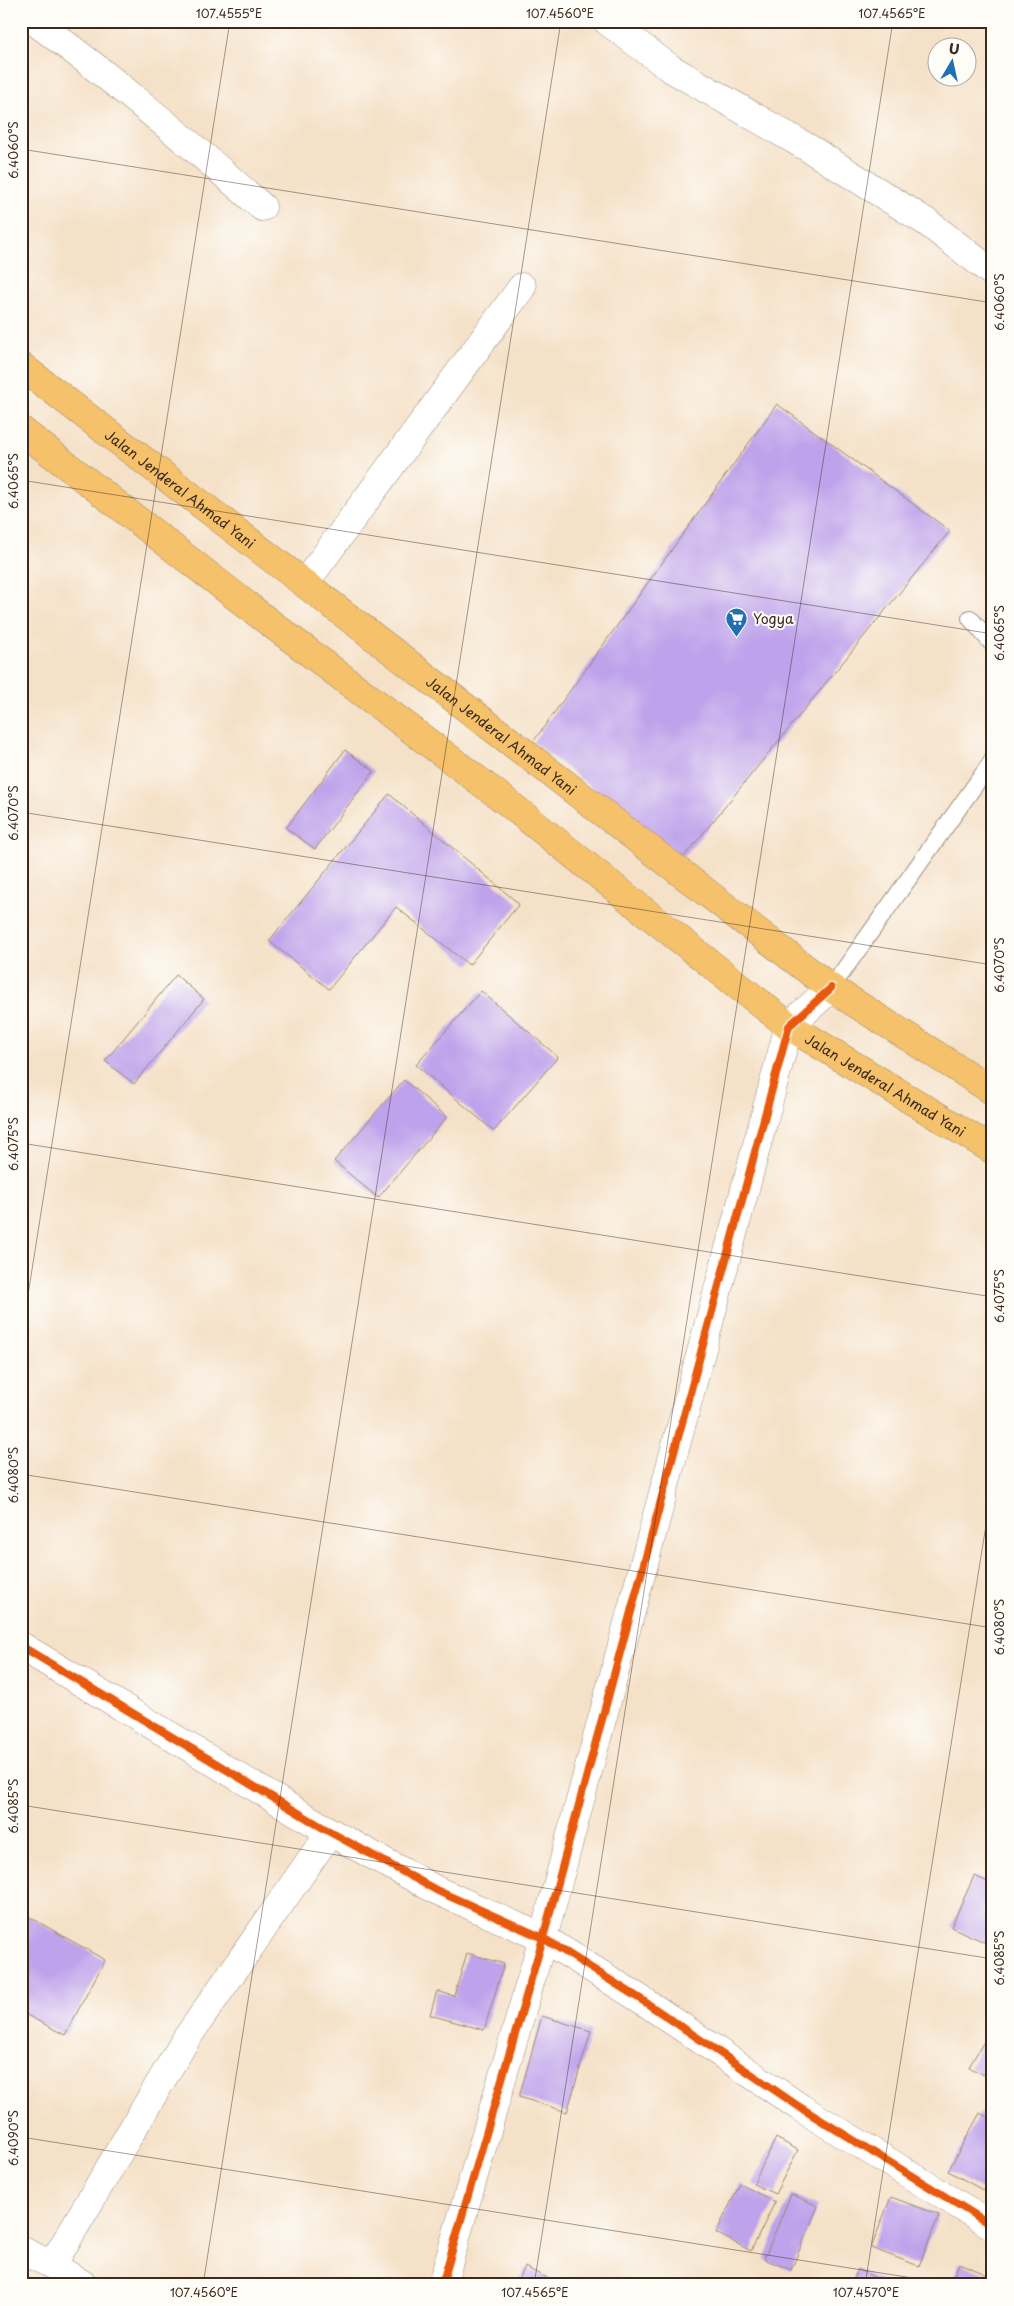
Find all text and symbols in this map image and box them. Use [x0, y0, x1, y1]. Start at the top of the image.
text: 107.4555°E [196, 4, 262, 22]
text: 107.4560°E [526, 4, 594, 22]
text: 107.4565°E [858, 4, 926, 22]
text: U [947, 37, 961, 60]
north arrow [926, 38, 976, 88]
text: 6.4060°S [4, 121, 22, 179]
text: 6.4060°S [990, 273, 1008, 331]
street label: Jalan Jenderal Ahmad Yani [101, 424, 260, 553]
text: 6.4065°S [4, 453, 22, 509]
text: 6.4065°S [990, 605, 1008, 661]
supermarket icon: Yogya [725, 606, 749, 637]
place label: Yogya [753, 608, 794, 629]
street label: Jalan Jenderal Ahmad Yani [422, 671, 581, 800]
text: 6.4070°S [4, 785, 22, 841]
text: 6.4070°S [990, 937, 1008, 993]
street label: Jalan Jenderal Ahmad Yani [801, 1028, 970, 1141]
text: 6.4075°S [4, 1117, 22, 1171]
text: 6.4075°S [990, 1269, 1008, 1323]
text: 6.4080°S [4, 1447, 22, 1503]
text: 6.4080°S [990, 1599, 1008, 1655]
text: 6.4085°S [4, 1778, 22, 1834]
text: 6.4085°S [990, 1930, 1008, 1986]
text: 6.4090°S [4, 2110, 22, 2166]
text: 107.4560°E [170, 2283, 238, 2301]
text: 107.4565°E [501, 2283, 569, 2301]
text: 107.4570°E [833, 2283, 899, 2301]

